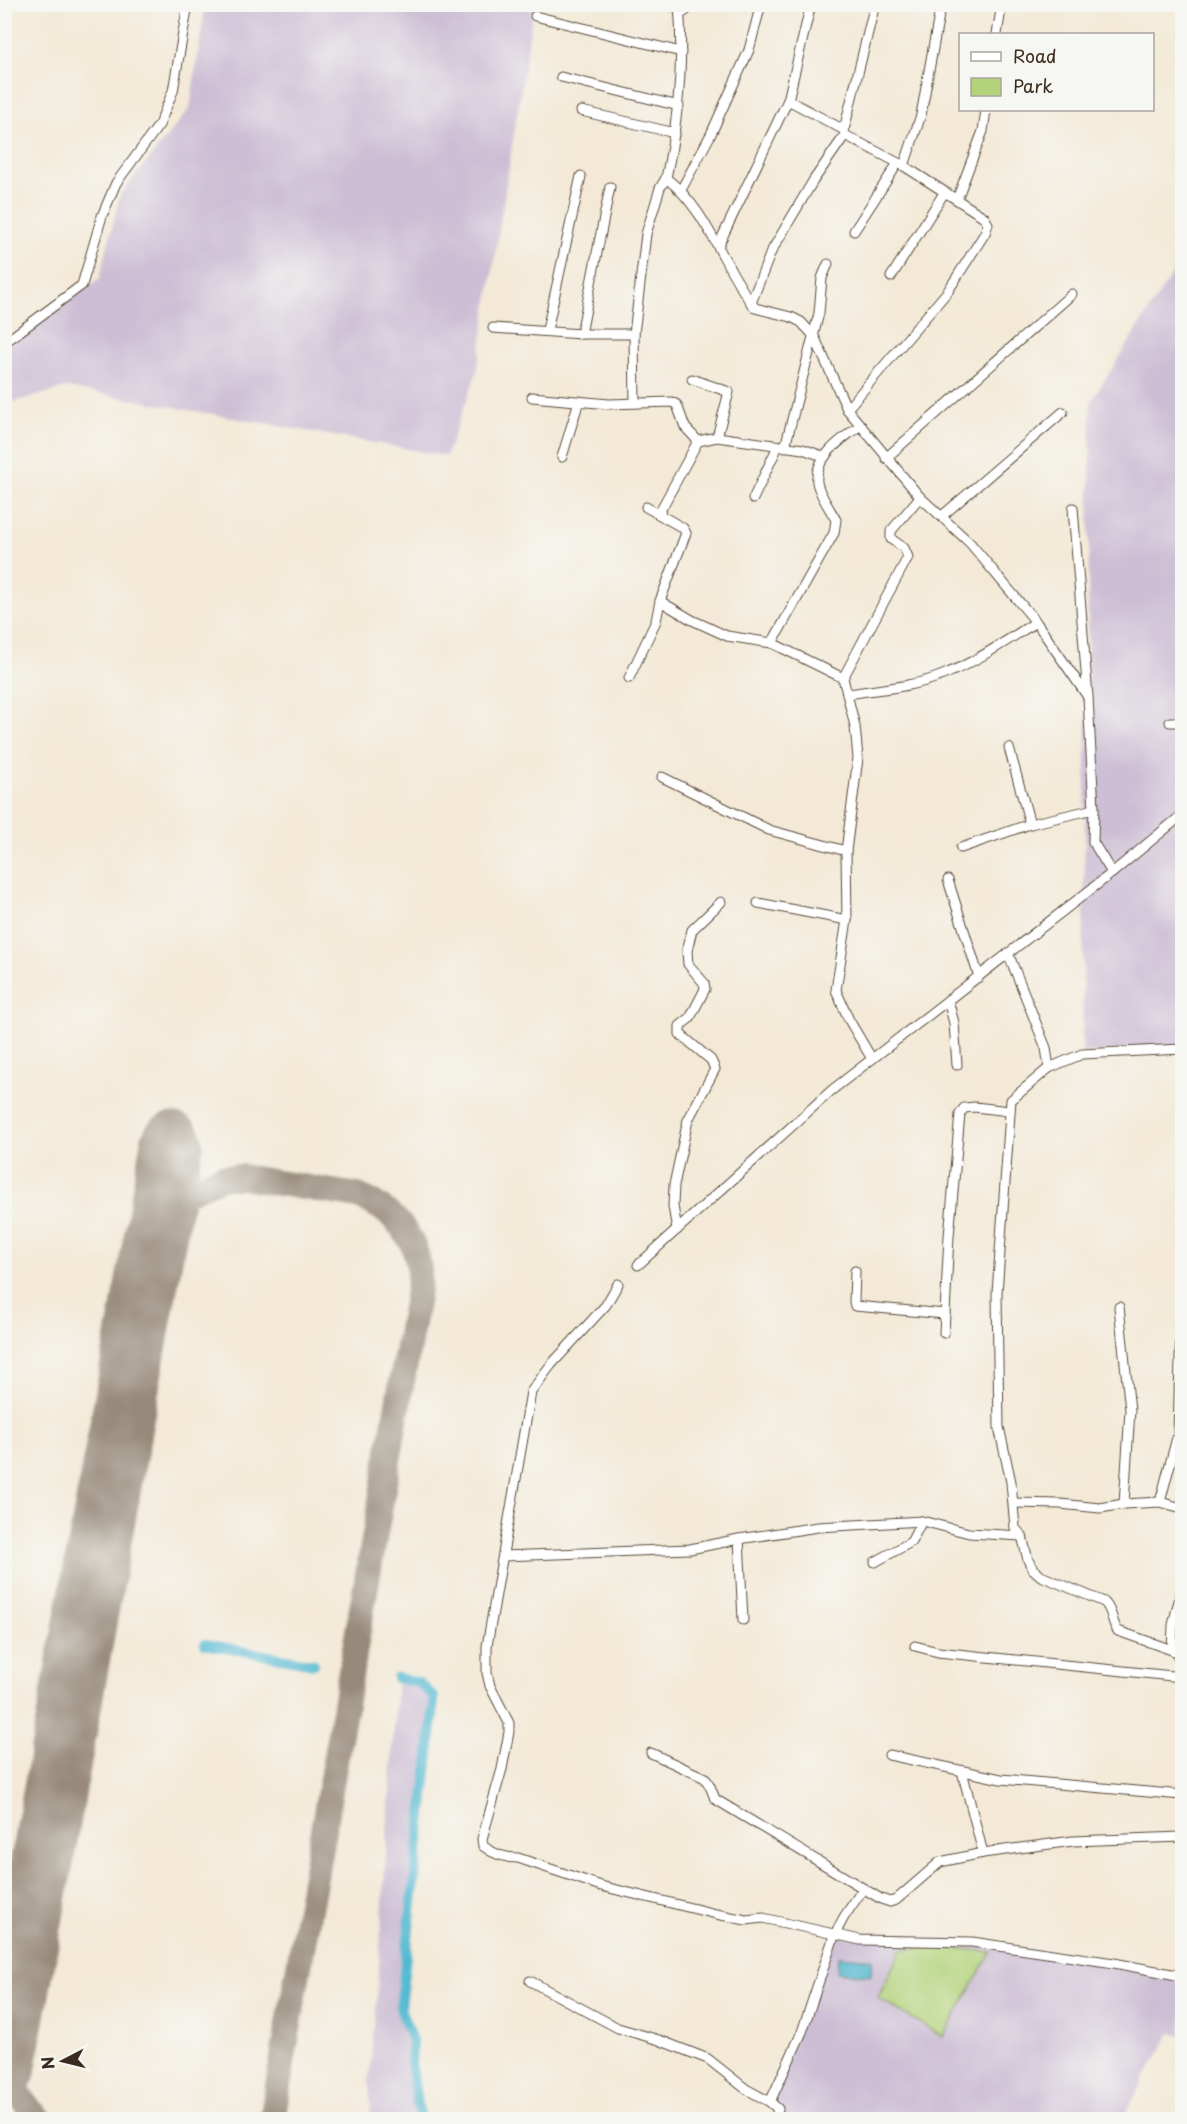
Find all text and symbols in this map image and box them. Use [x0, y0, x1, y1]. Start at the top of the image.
legend [959, 33, 1154, 111]
text: Road [1013, 42, 1057, 69]
text: Park [1013, 72, 1053, 99]
north arrow [33, 2031, 93, 2091]
text: N [34, 2055, 60, 2071]

